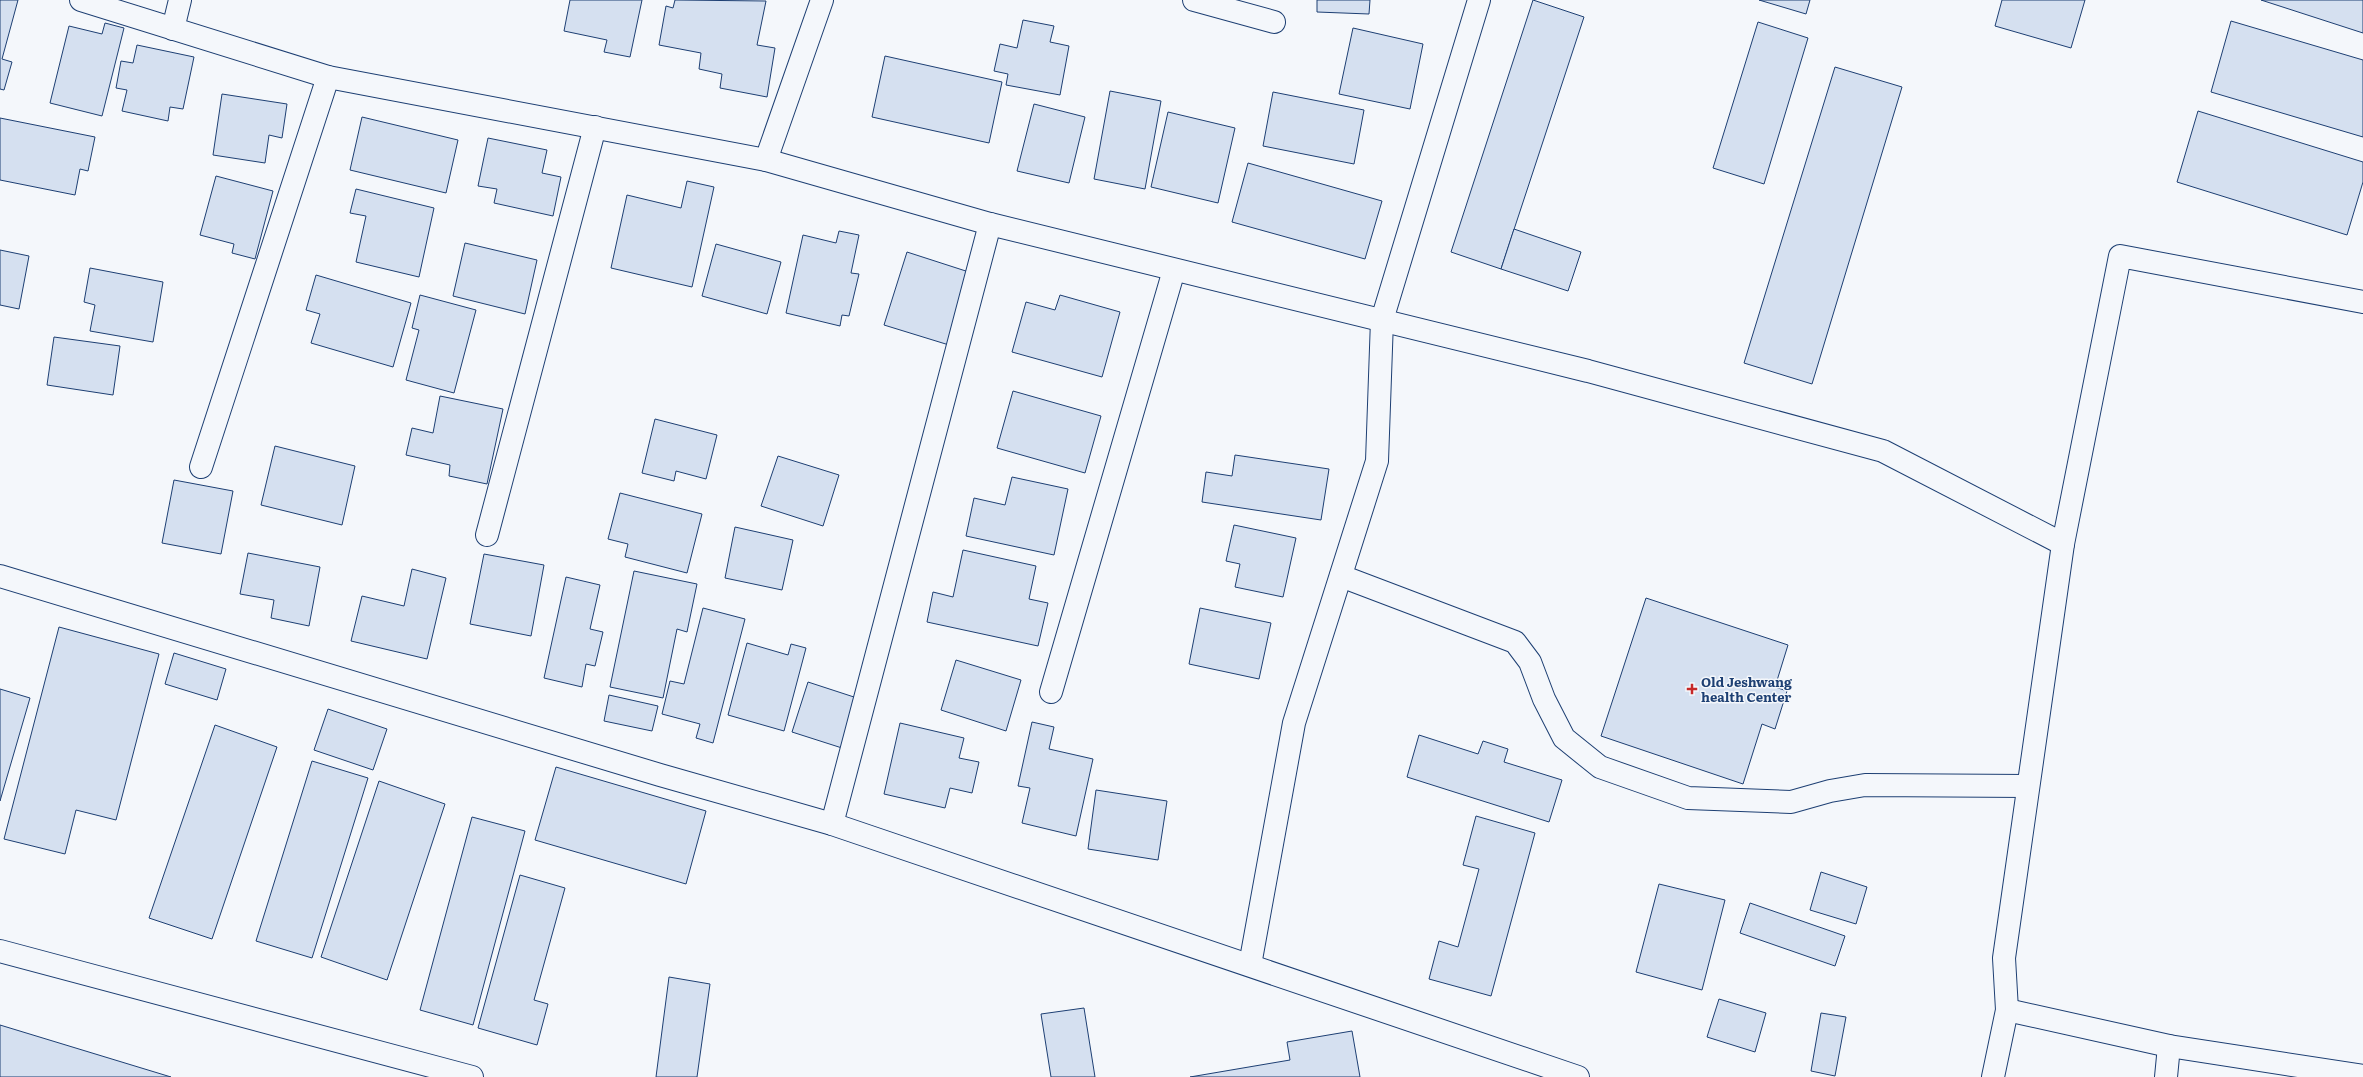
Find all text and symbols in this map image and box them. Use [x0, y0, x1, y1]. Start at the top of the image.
place label: Old Jeshwang health Center [1701, 672, 1792, 706]
marker: Old Jeshwang health Center [1686, 683, 1698, 695]

